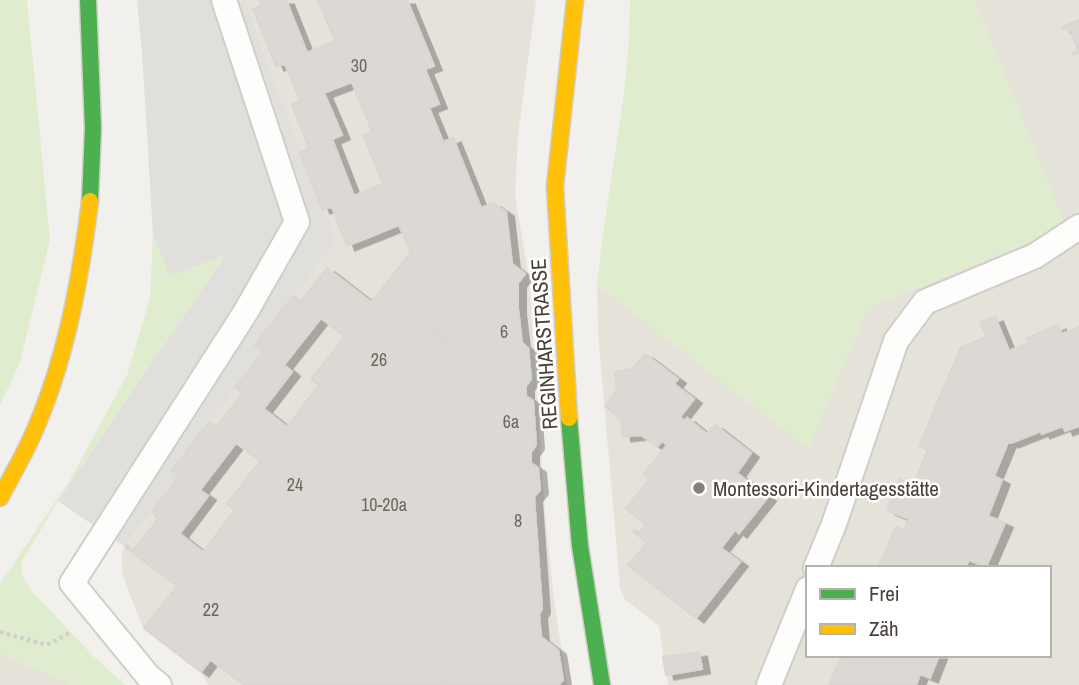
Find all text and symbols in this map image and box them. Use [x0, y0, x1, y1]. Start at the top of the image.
house number: 30 [351, 53, 367, 78]
street label: REGINHARSTRASSE [524, 258, 564, 430]
house number: 6 [500, 319, 508, 344]
house number: 26 [371, 347, 387, 372]
house number: 6a [503, 409, 519, 434]
house number: 24 [287, 472, 303, 497]
place label: Montessori-Kindertagesstätte [713, 474, 939, 503]
marker: Montessori-Kindertagesstätte [691, 480, 707, 496]
house number: 10-20a [361, 492, 407, 517]
house number: 8 [514, 508, 522, 533]
legend [806, 566, 1051, 657]
text: Frei [869, 579, 900, 608]
house number: 22 [203, 597, 219, 622]
text: Zäh [869, 614, 899, 643]

